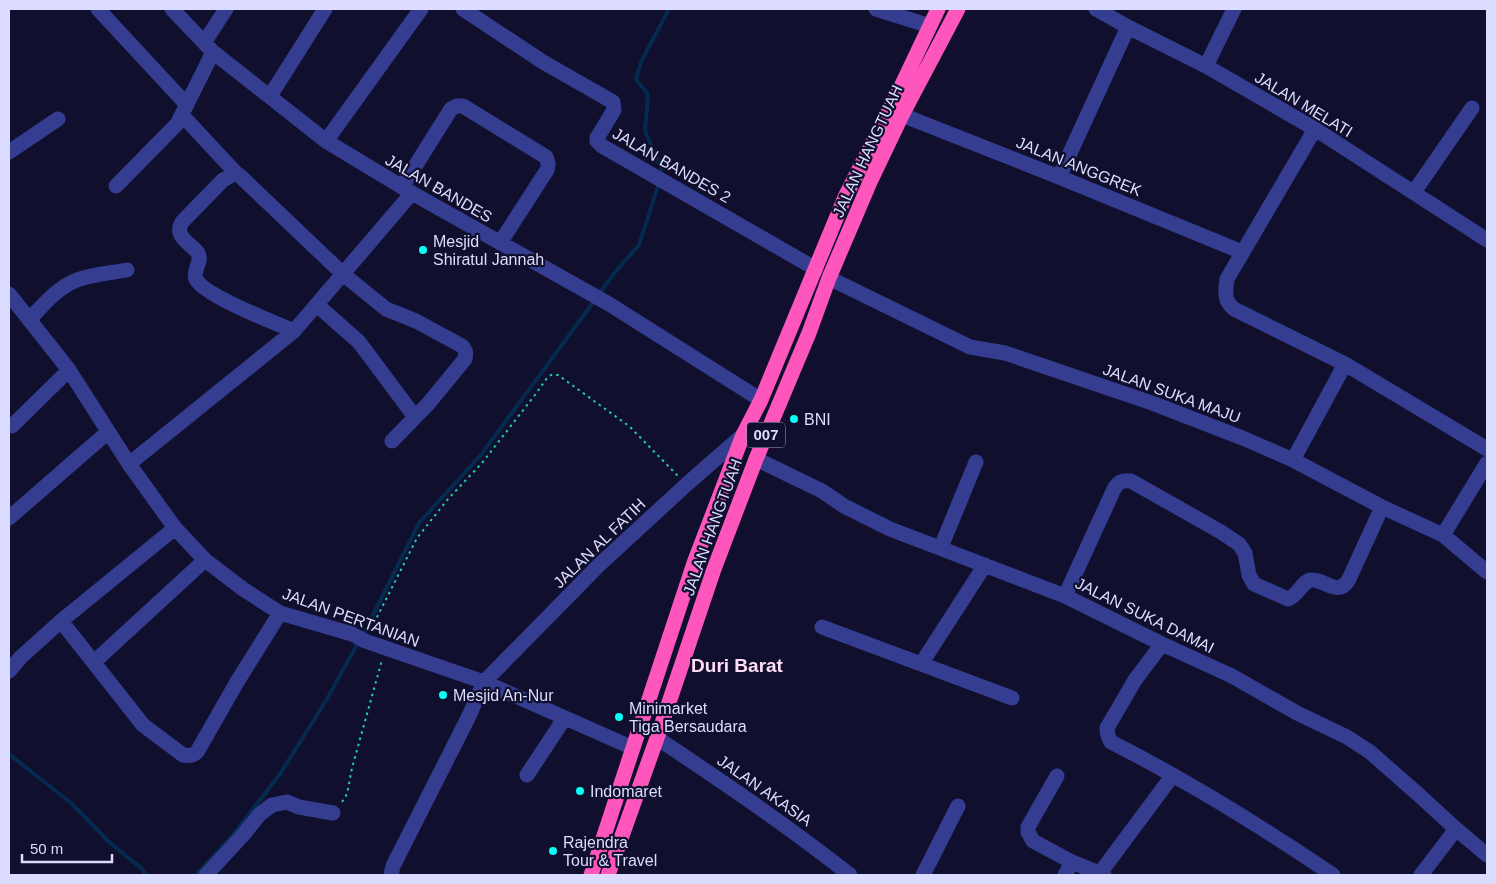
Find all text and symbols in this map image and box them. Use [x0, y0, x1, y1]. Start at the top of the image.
street label: JALAN MELATI [1252, 69, 1356, 140]
street label: JALAN HANGTUAH [829, 82, 906, 220]
street label: JALAN BANDES 2 [610, 125, 734, 206]
street label: JALAN ANGGREK [1014, 134, 1144, 199]
street label: JALAN BANDES [383, 151, 495, 226]
place label: Mesjid Shiratul Jannah [433, 233, 544, 268]
marker: Mesjid Shiratul Jannah [417, 244, 429, 256]
street label: JALAN SUKA MAJU [1101, 361, 1243, 426]
place label: BNI [804, 411, 831, 428]
marker: BNI [788, 413, 800, 425]
road number: 007 [747, 422, 785, 448]
street label: JALAN HANGTUAH [680, 457, 745, 598]
street label: JALAN AL FATIH [550, 495, 649, 591]
street label: JALAN SUKA DAMAI [1073, 574, 1217, 656]
street label: JALAN PERTANIAN [280, 585, 422, 650]
district label: Duri Barat [691, 655, 784, 676]
place label: Mesjid An-Nur [453, 687, 554, 704]
marker: Mesjid An-Nur [437, 689, 449, 701]
place label: Minimarket Tiga Bersaudara [629, 700, 747, 735]
marker: Minimarket Tiga Bersaudara [613, 711, 625, 723]
street label: JALAN AKASIA [714, 752, 815, 829]
place label: Indomaret [590, 783, 663, 800]
marker: Indomaret [574, 785, 586, 797]
scale bar [22, 832, 112, 864]
place label: Rajendra Tour & Travel [563, 834, 657, 869]
text: 50 m [30, 840, 63, 857]
marker: Rajendra Tour & Travel [547, 845, 559, 857]

